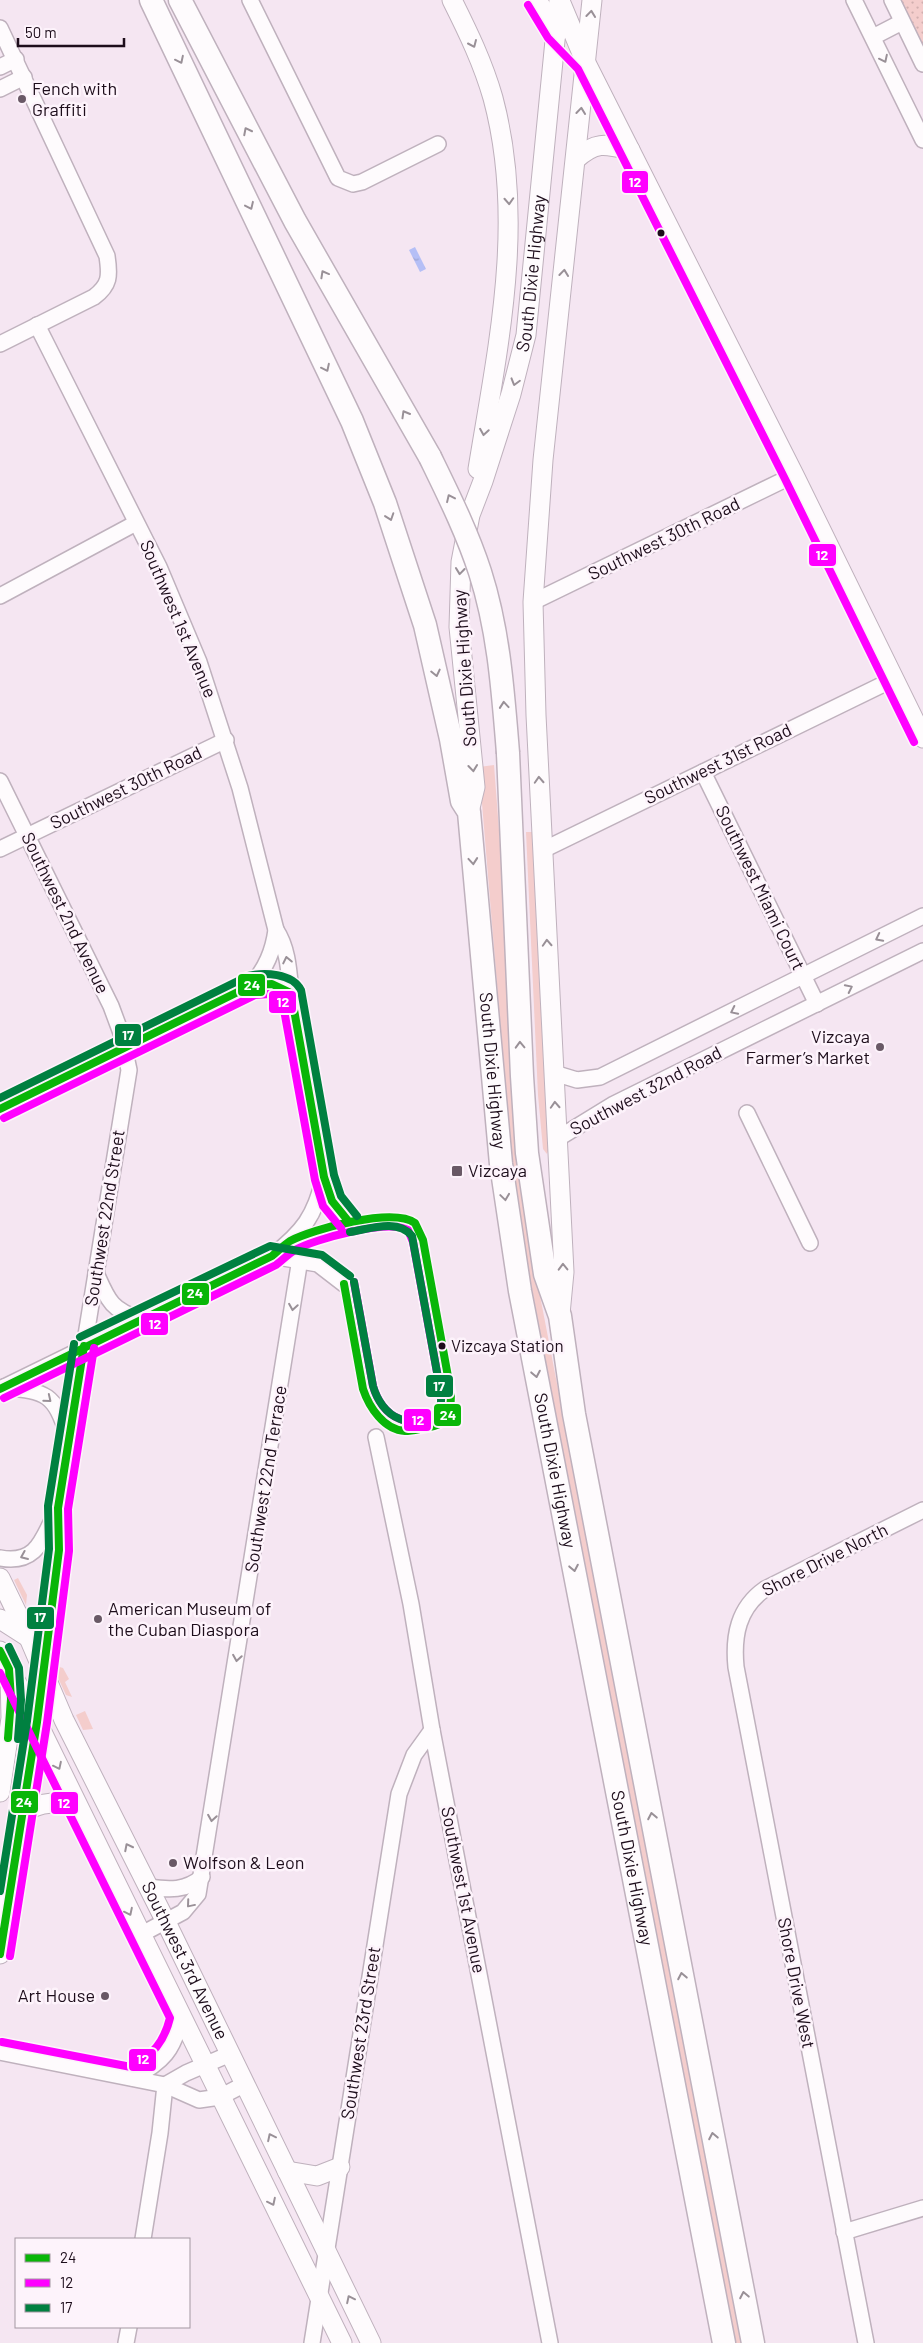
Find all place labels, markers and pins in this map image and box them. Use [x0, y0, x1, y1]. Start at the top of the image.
place label: Fench with Graffiti [32, 77, 117, 120]
marker: Fench with Graffiti [16, 93, 28, 105]
unlabelled marker [656, 228, 666, 238]
place label: Vizcaya Farmer’s Market [746, 1025, 870, 1068]
marker: Vizcaya Farmer’s Market [874, 1041, 886, 1053]
place label: Vizcaya [468, 1159, 527, 1181]
marker: Vizcaya [450, 1164, 464, 1178]
place label: Vizcaya Station [451, 1335, 564, 1355]
marker: Vizcaya Station [437, 1341, 447, 1351]
place label: American Museum of the Cuban Diaspora [108, 1597, 271, 1640]
marker: American Museum of the Cuban Diaspora [92, 1613, 104, 1625]
place label: Wolfson & Leon [183, 1851, 305, 1873]
marker: Wolfson & Leon [167, 1857, 179, 1869]
place label: Art House [18, 1984, 95, 2006]
marker: Art House [99, 1990, 111, 2002]

